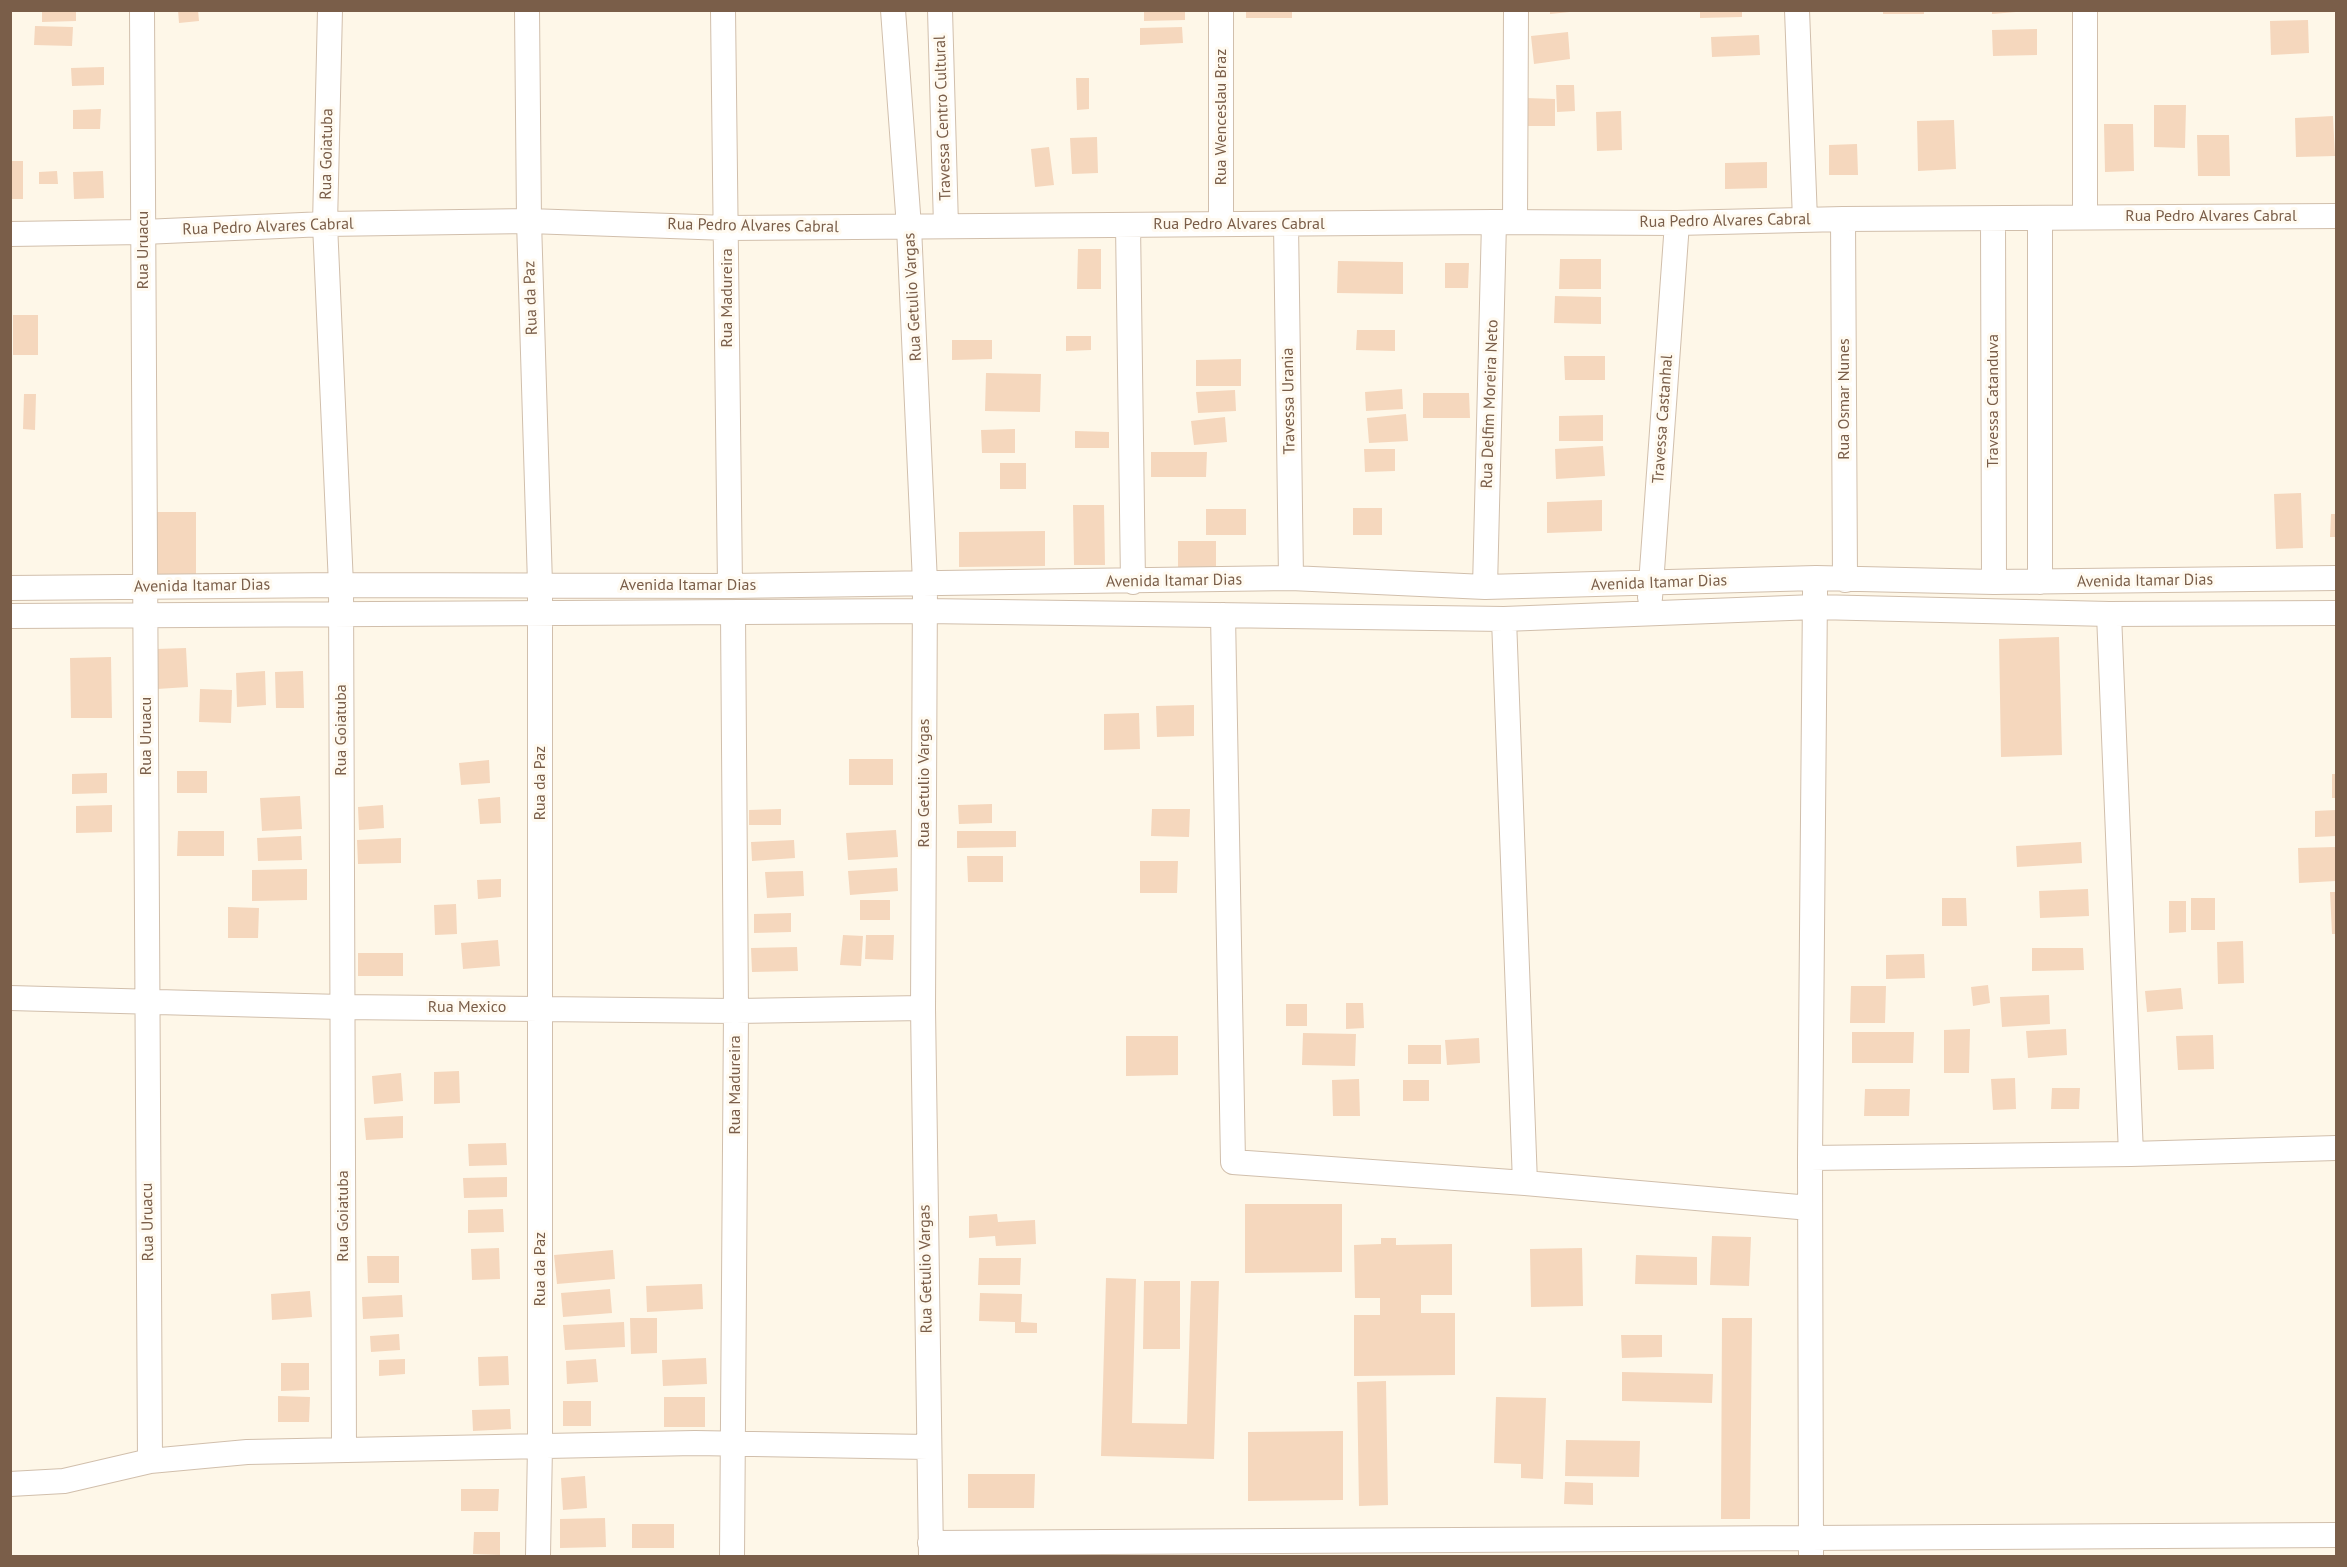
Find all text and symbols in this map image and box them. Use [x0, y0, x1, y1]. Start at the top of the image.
street label: Travessa Centro Cultural [931, 35, 955, 201]
street label: Rua Wenceslau Braz [1211, 49, 1231, 185]
street label: Rua Goiatuba [317, 108, 337, 200]
street label: Rua Pedro Alvares Cabral [2125, 206, 2297, 226]
street label: Rua Pedro Alvares Cabral [1639, 210, 1811, 232]
street label: Rua Uruacu [133, 211, 153, 289]
street label: Rua Pedro Alvares Cabral [182, 214, 354, 240]
street label: Rua Pedro Alvares Cabral [1153, 214, 1325, 234]
street label: Rua Pedro Alvares Cabral [667, 215, 839, 237]
street label: Rua Getulio Vargas [900, 232, 926, 362]
street label: Rua Madureira [717, 248, 737, 348]
street label: Rua da Paz [520, 260, 542, 336]
street label: Rua Delfim Moreira Neto [1477, 319, 1503, 489]
street label: Travessa Catanduva [1983, 334, 2003, 468]
street label: Rua Osmar Nunes [1834, 338, 1854, 460]
street label: Travessa Urania [1278, 347, 1300, 455]
street label: Travessa Castanhal [1649, 354, 1677, 484]
street label: Avenida Itamar Dias [1106, 570, 1242, 592]
street label: Avenida Itamar Dias [2077, 570, 2213, 592]
street label: Avenida Itamar Dias [1591, 571, 1727, 595]
street label: Avenida Itamar Dias [134, 575, 270, 597]
street label: Avenida Itamar Dias [620, 575, 756, 595]
street label: Rua Goiatuba [331, 684, 351, 776]
street label: Rua Uruacu [136, 697, 156, 775]
street label: Rua Getulio Vargas [914, 719, 934, 847]
street label: Rua da Paz [530, 746, 550, 820]
street label: Rua Mexico [428, 997, 506, 1017]
street label: Rua Madureira [725, 1035, 745, 1135]
street label: Rua Goiatuba [333, 1170, 353, 1262]
street label: Rua Uruacu [138, 1183, 158, 1261]
street label: Rua Getulio Vargas [915, 1204, 937, 1334]
street label: Rua da Paz [530, 1232, 550, 1306]

